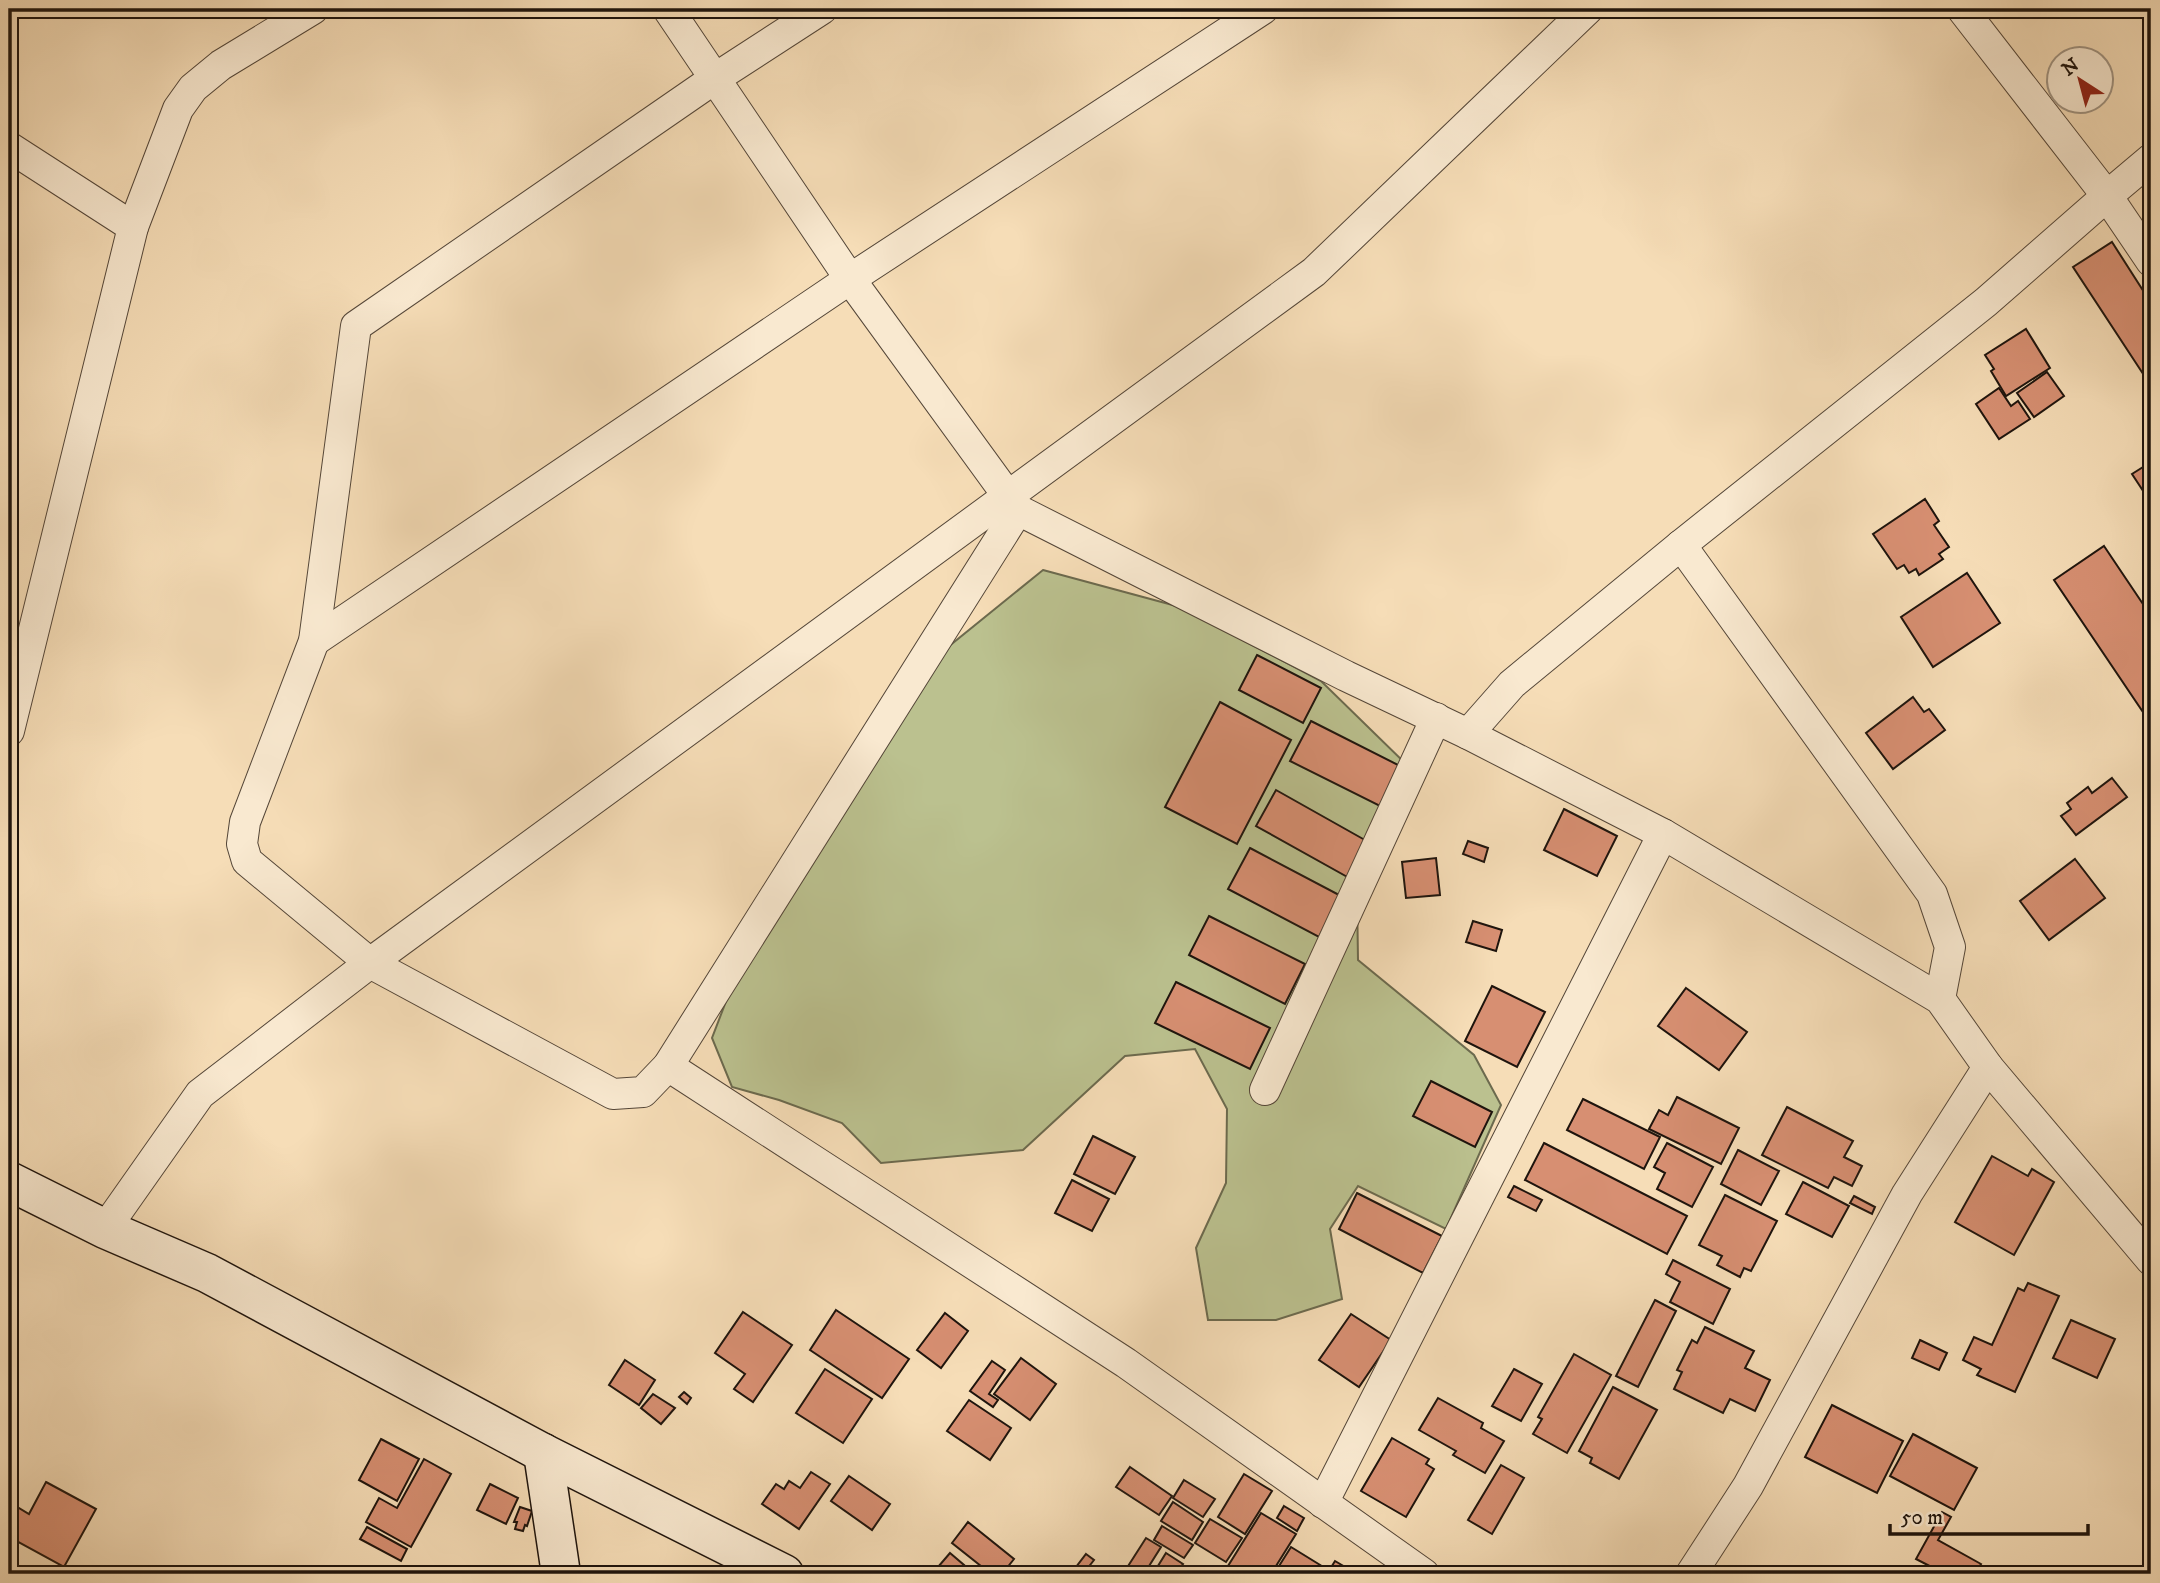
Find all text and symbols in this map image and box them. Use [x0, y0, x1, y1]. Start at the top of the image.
north arrow [2044, 46, 2114, 116]
text: N [2058, 53, 2084, 81]
scale bar [1890, 1492, 2088, 1536]
text: 50 m [1901, 1505, 1943, 1531]

